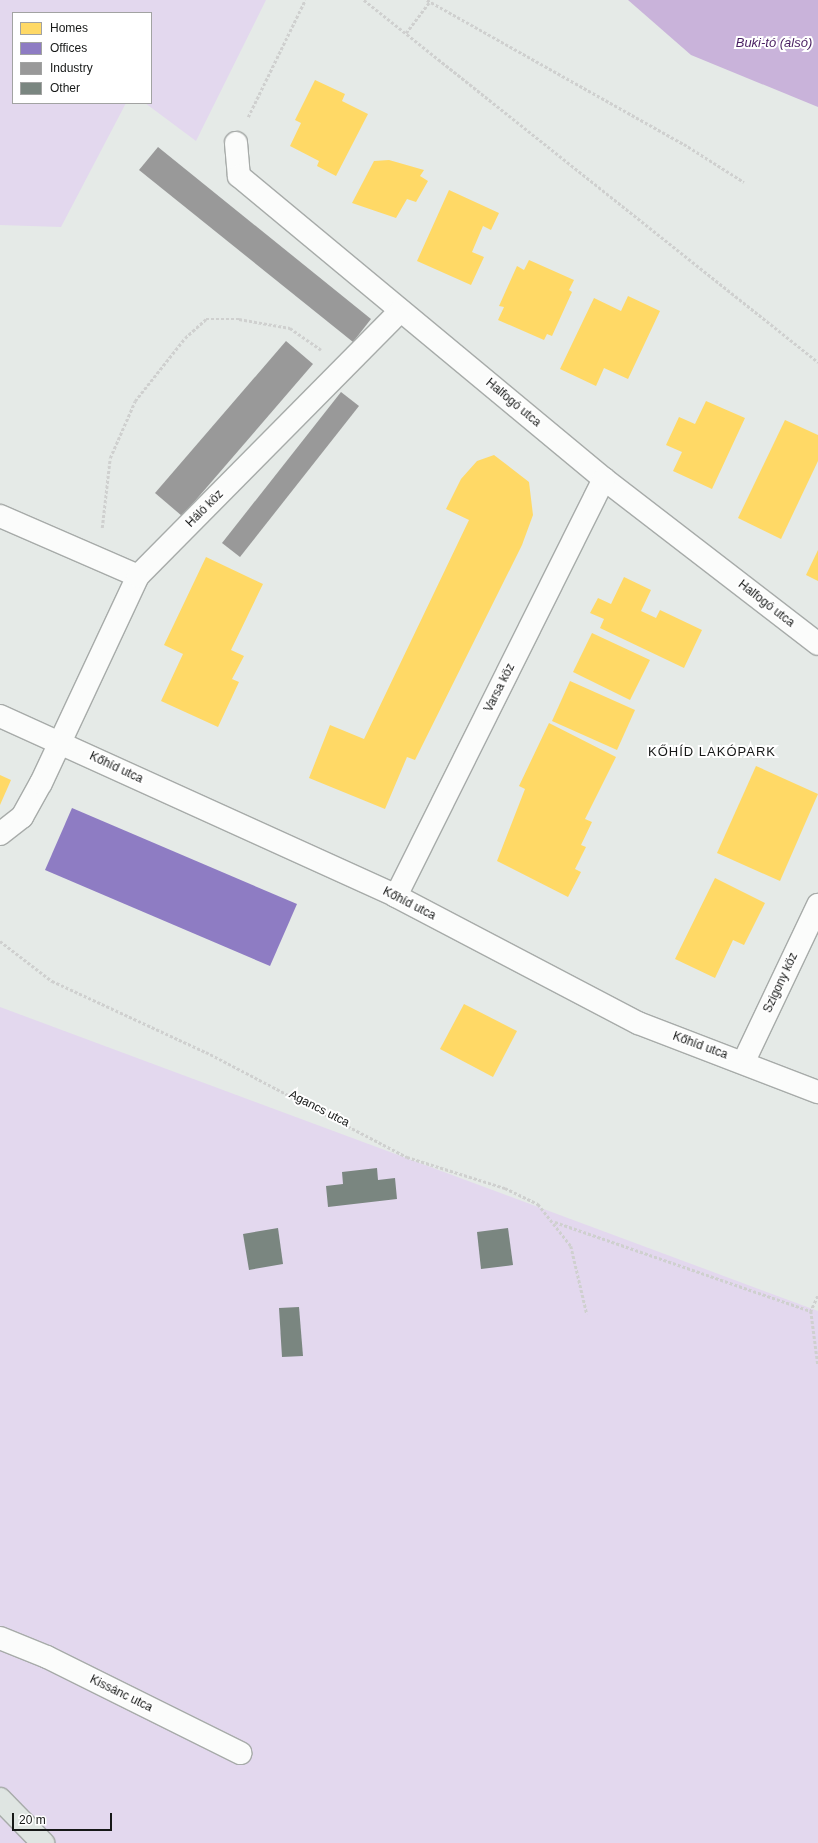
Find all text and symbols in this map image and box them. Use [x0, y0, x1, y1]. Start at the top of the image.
legend [12, 12, 152, 104]
text: Homes [50, 21, 88, 35]
water label: Buki-tó (alsó) [736, 35, 812, 51]
text: Offices [50, 41, 87, 55]
text: Industry [50, 61, 93, 75]
text: Other [50, 81, 80, 95]
street label: Halfogó utca [483, 376, 543, 430]
street label: Háló köz [183, 487, 227, 531]
street label: Halfogó utca [735, 578, 797, 630]
street label: Varsa köz [482, 661, 518, 715]
district label: KŐHÍD LAKÓPARK [648, 744, 776, 760]
street label: Kőhíd utca [87, 749, 145, 787]
street label: Kőhíd utca [380, 885, 438, 923]
street label: Szigony köz [761, 951, 801, 1015]
street label: Kőhíd utca [671, 1029, 729, 1063]
street label: Agancs utca [286, 1088, 352, 1130]
street label: Kissánc utca [87, 1673, 155, 1715]
scale bar [14, 1805, 114, 1831]
text: 20 m [19, 1813, 46, 1827]

